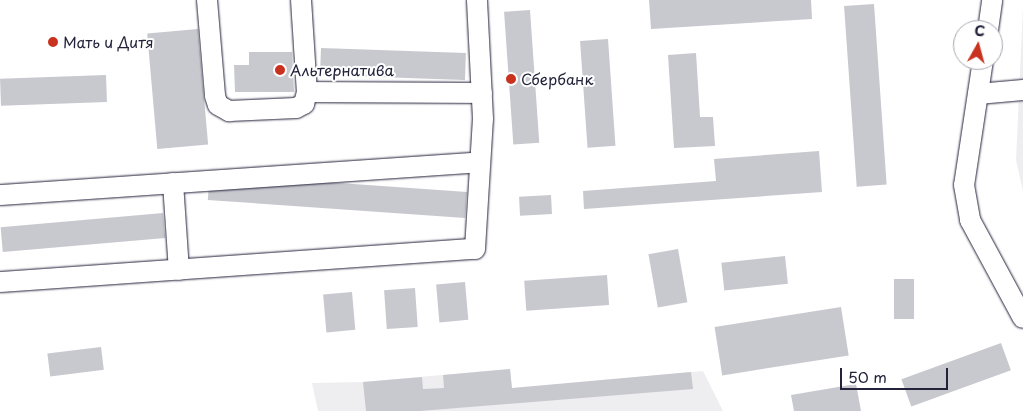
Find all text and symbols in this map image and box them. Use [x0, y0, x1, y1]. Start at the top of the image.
north arrow [953, 20, 1003, 70]
text: С [973, 20, 986, 42]
place label: Мать и Дитя [63, 33, 155, 51]
marker: Мать и Дитя [47, 36, 59, 48]
place label: Альтернатива [290, 61, 394, 79]
marker: Альтернатива [274, 64, 286, 76]
place label: Сбербанк [521, 70, 593, 88]
marker: Сбербанк [505, 73, 517, 85]
scale bar [843, 358, 950, 390]
text: 50 m [848, 365, 887, 388]

